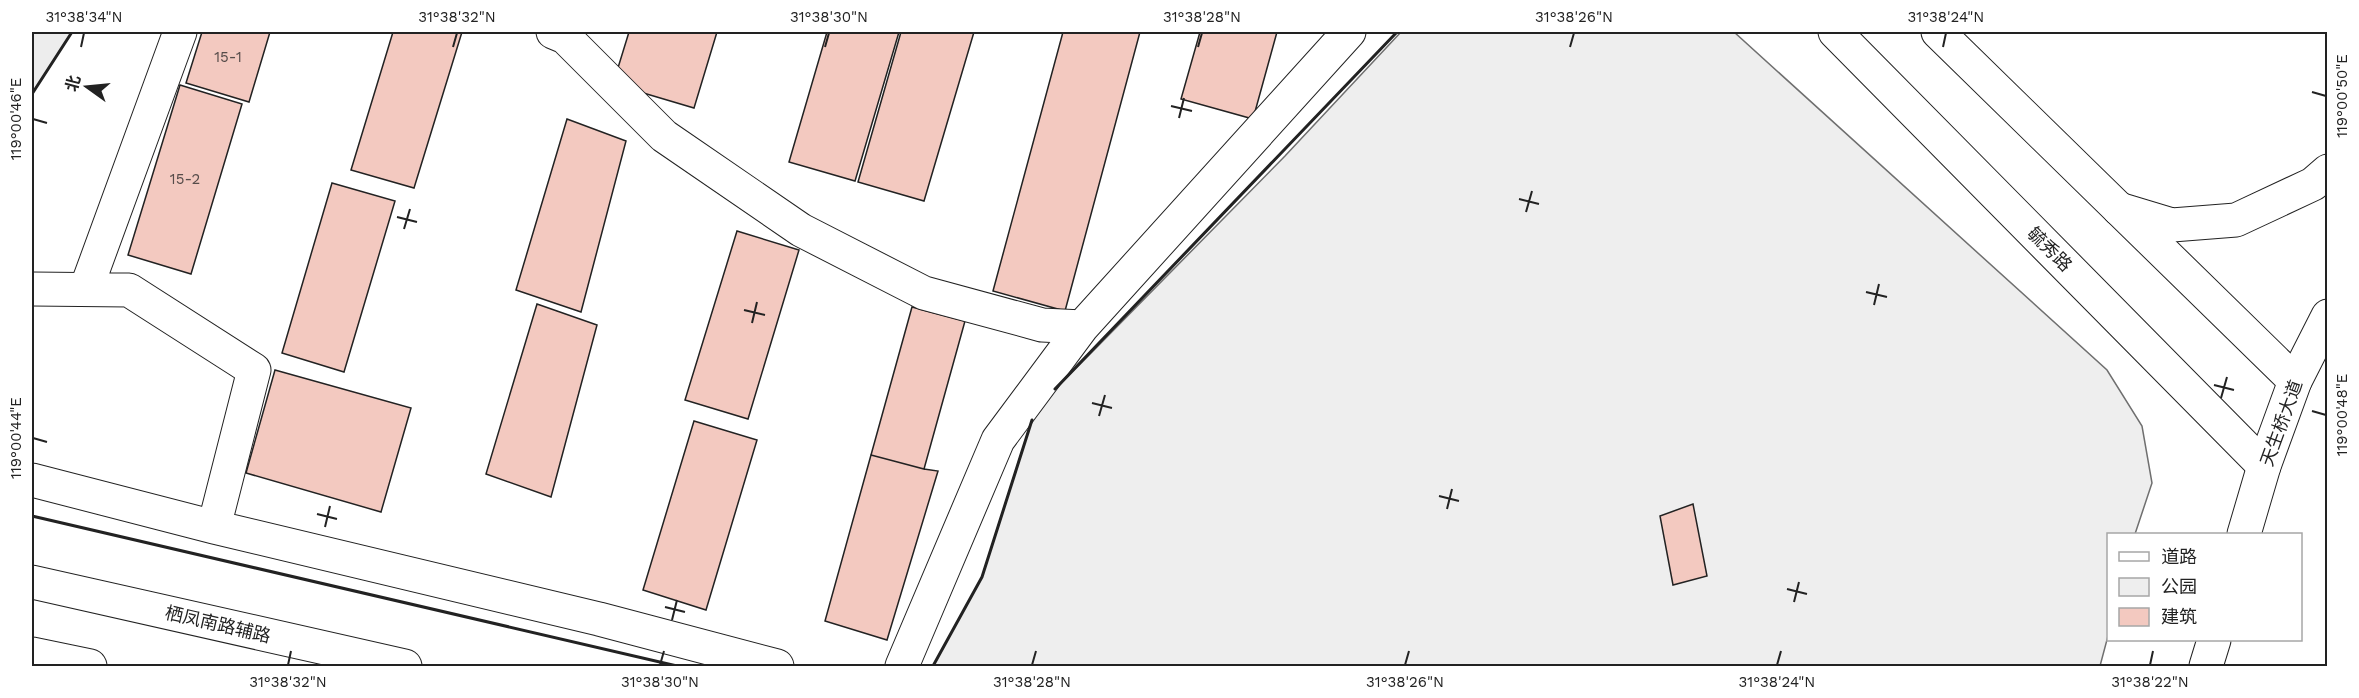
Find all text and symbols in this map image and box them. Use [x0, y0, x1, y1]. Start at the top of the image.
text: 31°38'34"N [45, 8, 123, 26]
text: 31°38'32"N [418, 8, 496, 26]
text: 31°38'30"N [790, 8, 868, 26]
text: 31°38'28"N [1163, 8, 1241, 26]
text: 31°38'26"N [1535, 8, 1613, 26]
text: 31°38'24"N [1908, 8, 1984, 26]
house number: 15-1 [214, 48, 242, 66]
text: 119°00'50"E [2333, 54, 2351, 138]
north arrow [57, 57, 117, 117]
text: 北 [62, 73, 84, 93]
text: 119°00'46"E [7, 78, 25, 160]
house number: 15-2 [170, 170, 200, 188]
street label: 毓秀路 [2023, 222, 2077, 276]
text: 119°00'48"E [2333, 374, 2351, 456]
street label: 天生桥大道 [2256, 377, 2306, 469]
text: 119°00'44"E [7, 397, 25, 479]
legend [2107, 533, 2302, 641]
text: 道路 [2161, 546, 2197, 567]
text: 公园 [2161, 576, 2197, 597]
street label: 栖凤南路辅路 [163, 602, 273, 646]
text: 建筑 [2161, 606, 2197, 627]
text: 31°38'32"N [249, 673, 327, 691]
text: 31°38'30"N [621, 673, 699, 691]
text: 31°38'28"N [993, 673, 1071, 691]
text: 31°38'26"N [1366, 673, 1444, 691]
text: 31°38'24"N [1739, 673, 1815, 691]
text: 31°38'22"N [2111, 673, 2189, 691]

